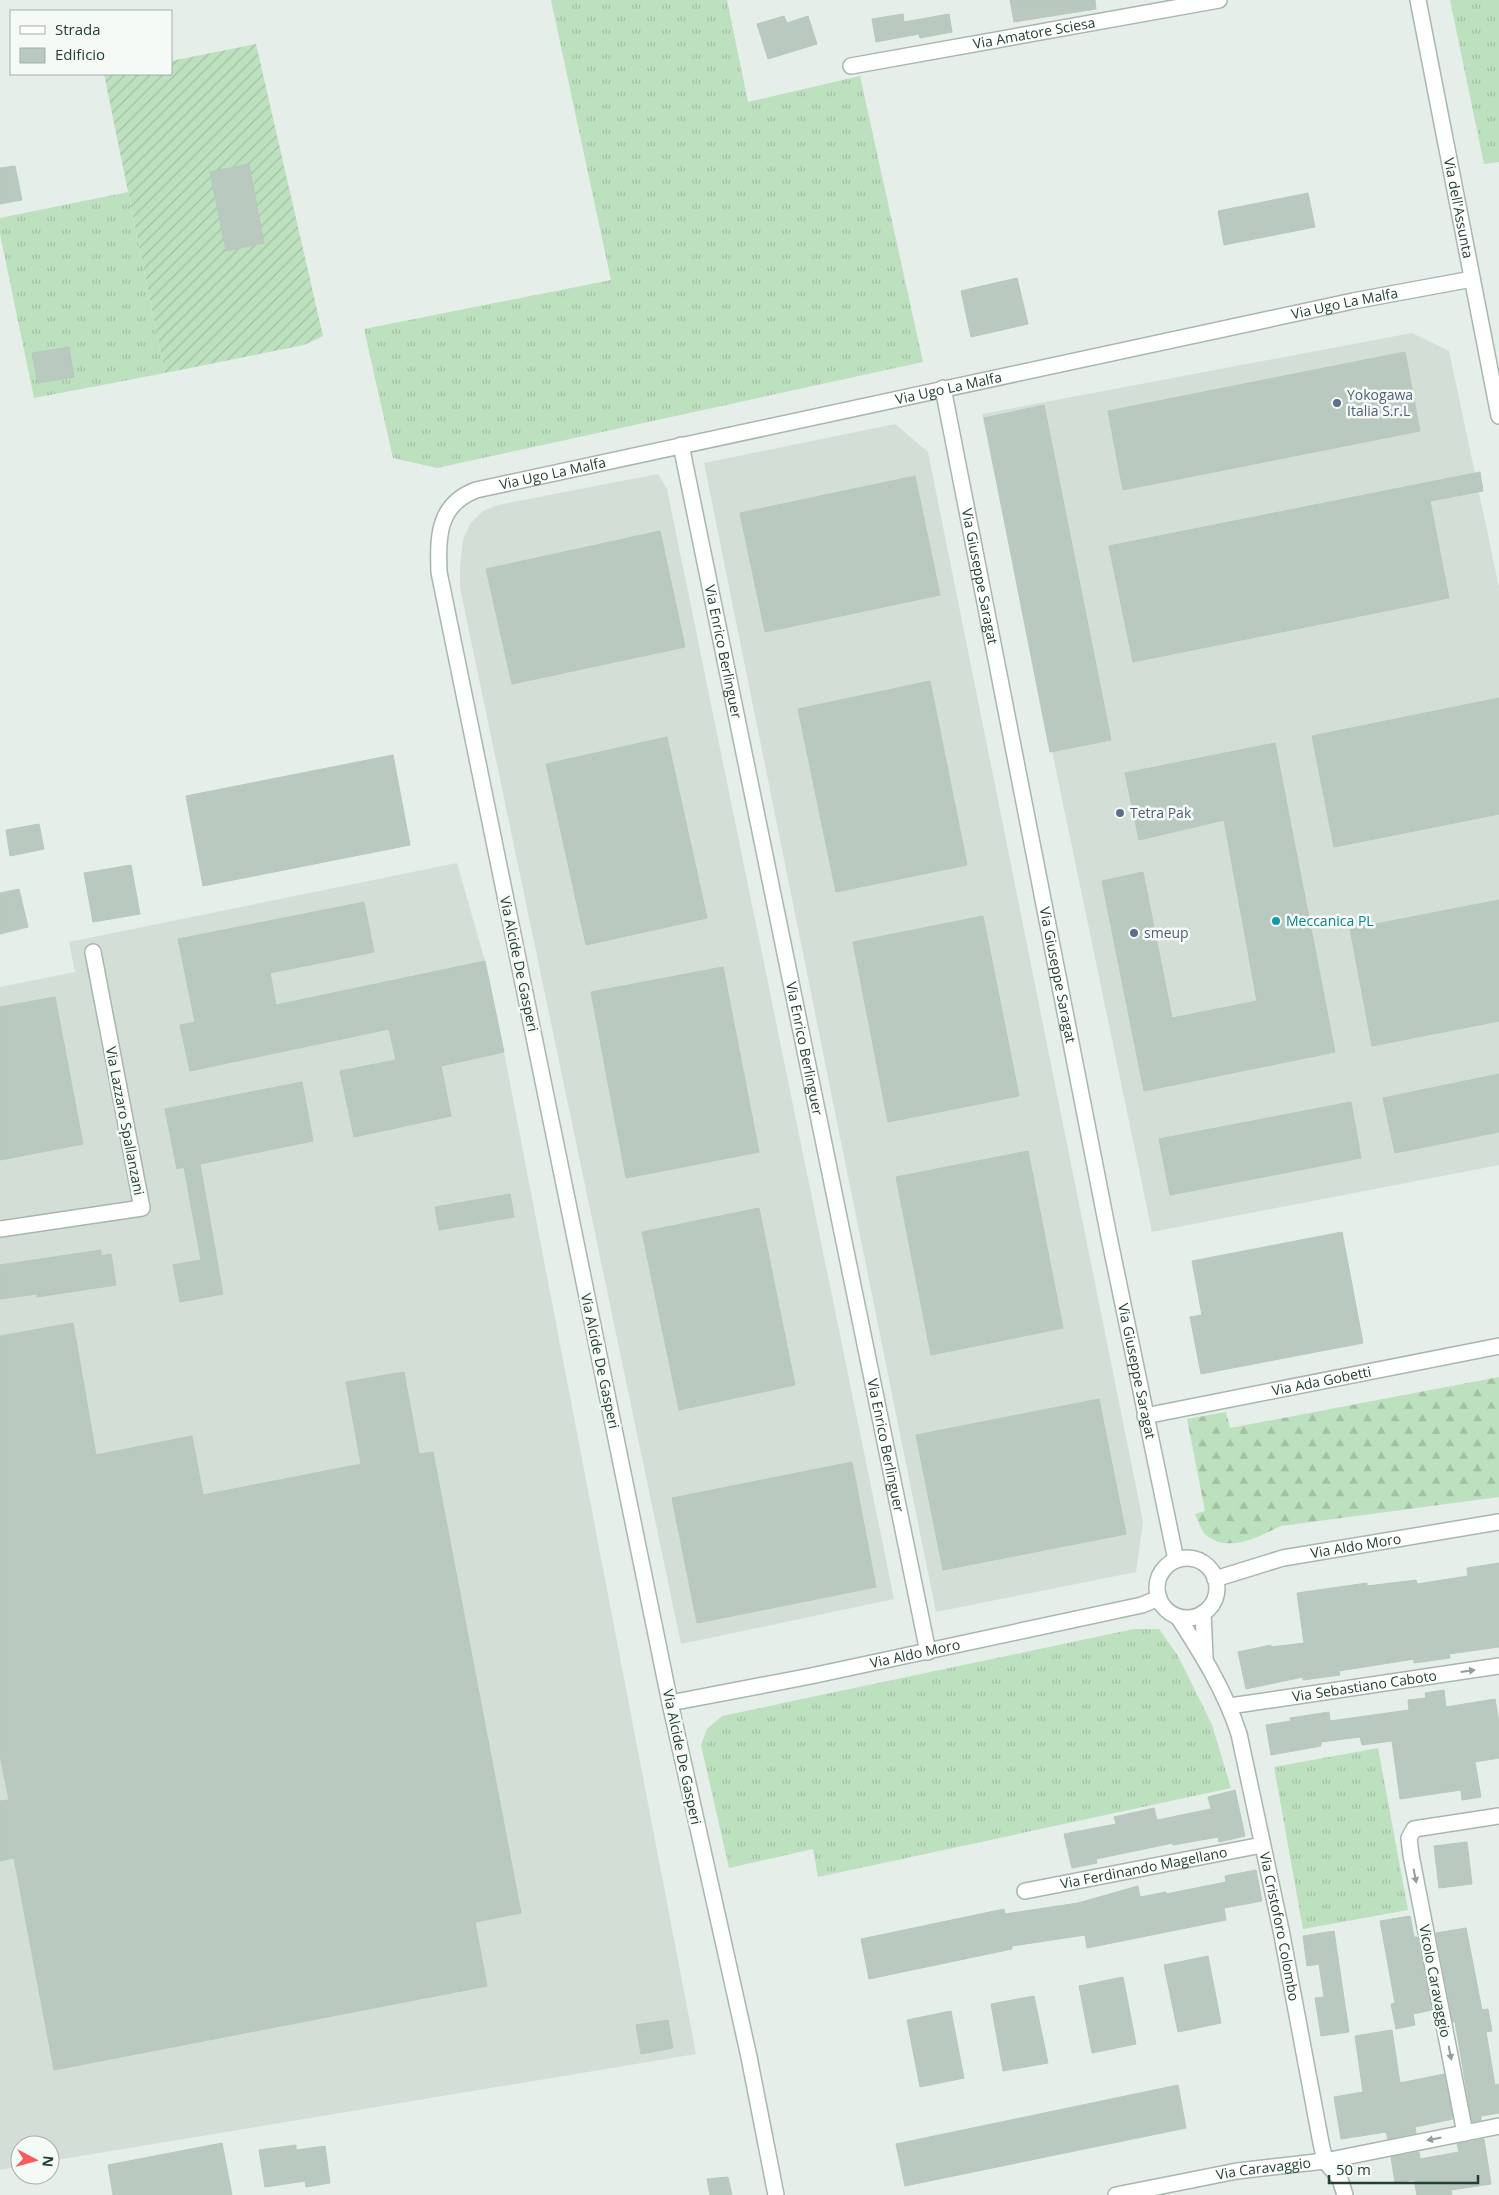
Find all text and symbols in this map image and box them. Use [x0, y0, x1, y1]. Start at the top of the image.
legend [10, 10, 172, 75]
street label: Via Amatore Sciesa [971, 12, 1097, 53]
text: Strada [55, 19, 101, 39]
text: Edificio [55, 44, 105, 64]
street label: Via dell'Assunta [1440, 156, 1478, 260]
street label: Via Ugo La Malfa [1289, 283, 1399, 323]
street label: Via Ugo La Malfa [893, 367, 1003, 408]
place label: Yokogawa Italia S.r.L [1347, 385, 1413, 420]
marker: Yokogawa Italia S.r.L [1331, 397, 1343, 409]
street label: Via Ugo La Malfa [498, 452, 607, 494]
street label: Via Giuseppe Saragat [958, 507, 1003, 646]
street label: Via Enrico Berlinguer [701, 583, 747, 720]
place label: Tetra Pak [1130, 803, 1192, 822]
marker: Tetra Pak [1114, 807, 1126, 819]
street label: Via Alcide De Gasperi [496, 894, 543, 1033]
street label: Via Giuseppe Saragat [1036, 905, 1081, 1044]
place label: Meccanica PL [1286, 911, 1374, 930]
marker: Meccanica PL [1270, 915, 1282, 927]
place label: smeup [1144, 923, 1189, 942]
marker: smeup [1128, 927, 1140, 939]
street label: Via Enrico Berlinguer [782, 980, 828, 1117]
street label: Via Lazzaro Spallanzani [102, 1045, 149, 1197]
street label: Via Alcide De Gasperi [577, 1291, 624, 1430]
street label: Via Giuseppe Saragat [1114, 1301, 1161, 1441]
street label: Via Ada Gobetti [1270, 1361, 1373, 1400]
street label: Via Enrico Berlinguer [863, 1377, 909, 1514]
street label: Via Aldo Moro [1309, 1528, 1402, 1562]
street label: Via Aldo Moro [868, 1634, 962, 1672]
street label: Via Sebastiano Caboto [1291, 1665, 1438, 1706]
one-way arrow [1461, 1667, 1477, 1675]
street label: Via Alcide De Gasperi [659, 1687, 706, 1826]
street label: Via Ferdinando Magellano [1059, 1842, 1229, 1893]
street label: Via Cristoforo Colombo [1256, 1850, 1304, 2002]
one-way arrow [1411, 1869, 1419, 1884]
street label: Vicolo Caravaggio [1415, 1923, 1456, 2039]
one-way arrow [1446, 2045, 1454, 2061]
north arrow [10, 2135, 60, 2185]
one-way arrow [1426, 2135, 1442, 2143]
scale bar [1329, 2152, 1478, 2184]
street label: Via Caravaggio [1214, 2153, 1312, 2184]
text: N [38, 2155, 58, 2168]
text: 50 m [1336, 2159, 1371, 2179]

